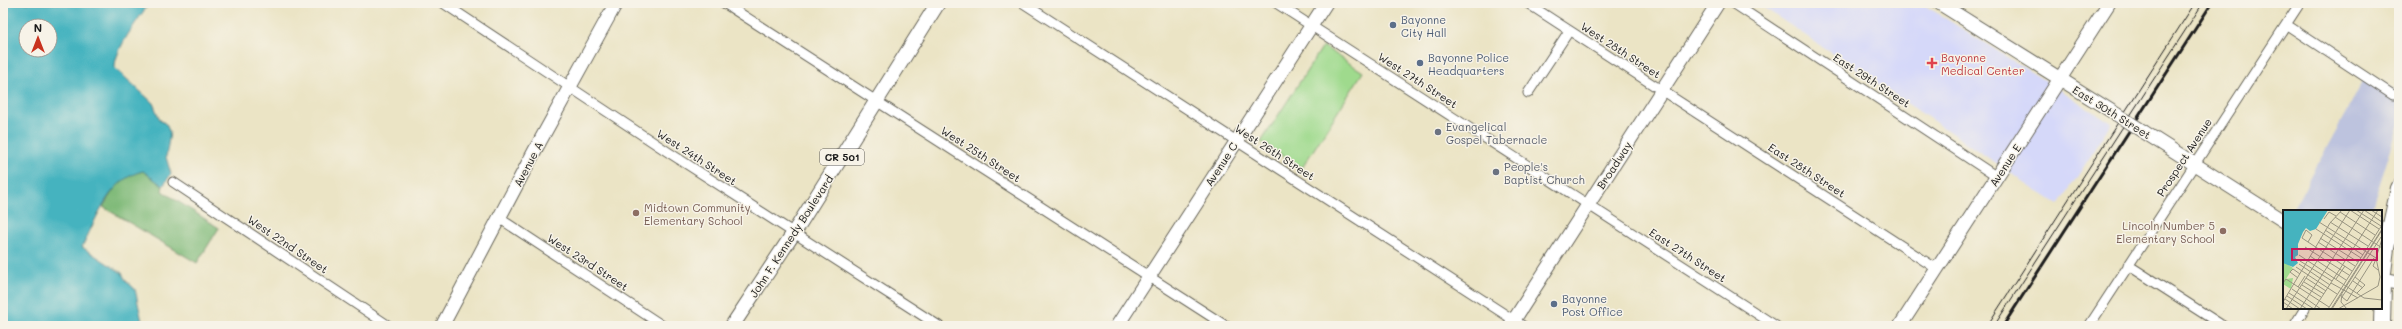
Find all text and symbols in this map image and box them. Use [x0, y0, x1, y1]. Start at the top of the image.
place label: Bayonne City Hall [1401, 12, 1447, 40]
north arrow [18, 18, 58, 58]
street label: West 28th Street [1578, 19, 1664, 82]
text: N [34, 20, 42, 35]
marker: Bayonne City Hall [1388, 20, 1398, 30]
street label: West 27th Street [1375, 49, 1461, 111]
street label: East 29th Street [1831, 49, 1914, 111]
place label: Bayonne Police Headquarters [1428, 50, 1509, 78]
place label: Bayonne Medical Center [1941, 50, 2024, 78]
marker: Bayonne Medical Center [1926, 57, 1938, 69]
marker: Bayonne Police Headquarters [1415, 58, 1425, 68]
street label: East 30th Street [2070, 82, 2154, 142]
street label: Prospect Avenue [2153, 115, 2215, 199]
place label: Evangelical Gospel Tabernacle [1446, 119, 1547, 147]
street label: West 26th Street [1232, 121, 1318, 184]
street label: West 25th Street [938, 123, 1024, 186]
street label: West 24th Street [654, 126, 740, 189]
marker: Evangelical Gospel Tabernacle [1433, 127, 1443, 137]
street label: Broadway [1593, 138, 1635, 192]
street label: Avenue A [510, 139, 546, 189]
street label: Avenue C [1201, 139, 1241, 189]
street label: East 28th Street [1765, 139, 1849, 201]
street label: Avenue E [1986, 141, 2024, 189]
road number: CR 501 [820, 149, 864, 165]
place label: People's Baptist Church [1504, 159, 1585, 187]
marker: People's Baptist Church [1491, 167, 1501, 177]
street label: John F. Kennedy Boulevard [746, 172, 836, 300]
place label: Midtown Community Elementary School [644, 200, 751, 228]
marker: Midtown Community Elementary School [631, 208, 641, 218]
inset map [2283, 210, 2382, 309]
street label: West 22nd Street [245, 211, 331, 277]
place label: Lincoln Number 5 Elementary School [2116, 218, 2215, 246]
street label: East 27th Street [1647, 225, 1729, 286]
marker: Lincoln Number 5 Elementary School [2218, 226, 2228, 236]
street label: West 23rd Street [545, 230, 632, 294]
place label: Bayonne Post Office [1562, 291, 1623, 319]
marker: Bayonne Post Office [1549, 299, 1559, 309]

